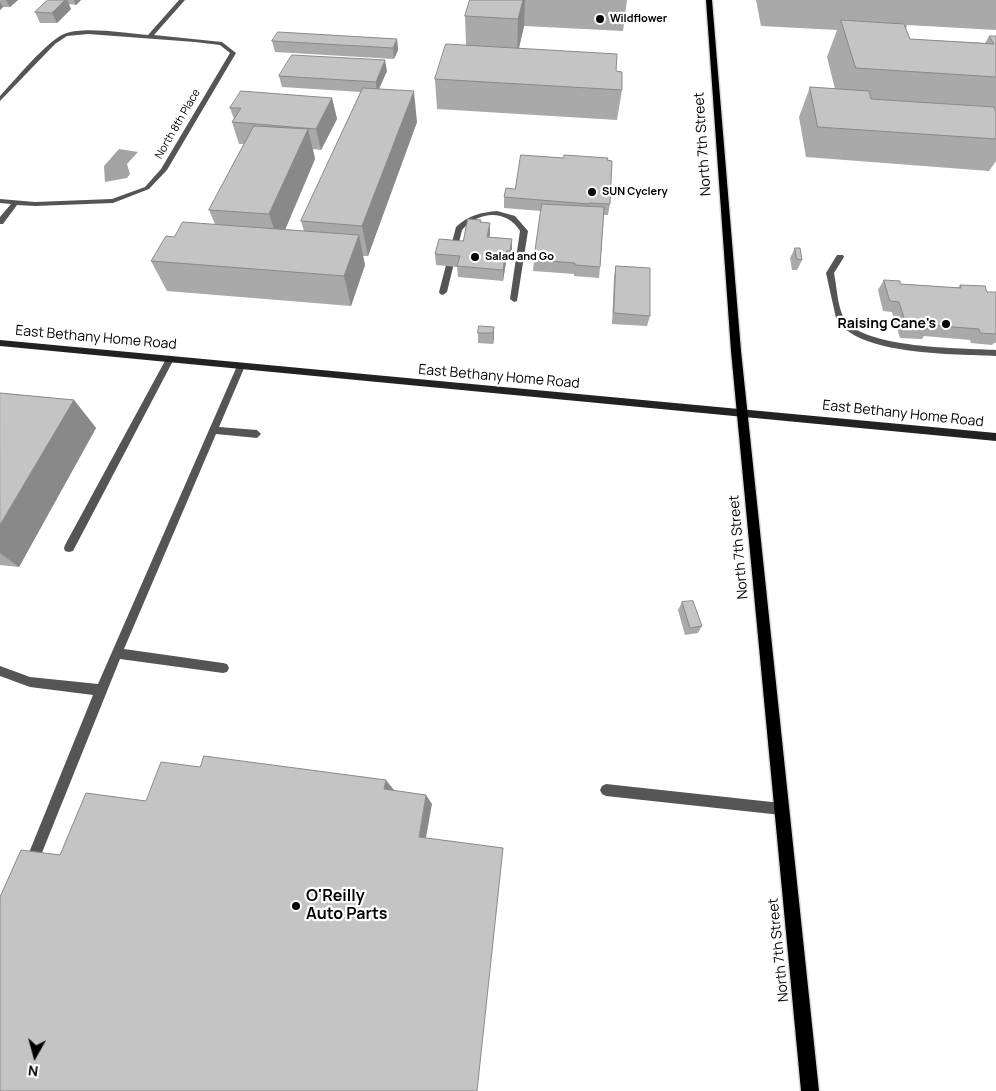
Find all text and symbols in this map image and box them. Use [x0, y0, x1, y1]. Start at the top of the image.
place label: Wildflower [610, 12, 667, 26]
marker: Wildflower [594, 13, 606, 25]
street label: North 8th Place [153, 87, 203, 161]
street label: North 7th Street [691, 91, 715, 197]
place label: SUN Cyclery [602, 185, 668, 199]
marker: SUN Cyclery [586, 186, 598, 198]
place label: Salad and Go [485, 250, 554, 264]
marker: Salad and Go [469, 251, 481, 263]
place label: Raising Cane's [838, 316, 936, 332]
marker: Raising Cane's [940, 318, 952, 330]
street label: East Bethany Home Road [15, 323, 177, 353]
street label: East Bethany Home Road [418, 362, 580, 392]
street label: East Bethany Home Road [822, 397, 984, 431]
street label: North 7th Street [726, 494, 752, 600]
place label: O'Reilly Auto Parts [306, 887, 388, 925]
street label: North 7th Street [765, 897, 793, 1003]
marker: O'Reilly Auto Parts [290, 900, 302, 912]
north arrow [10, 1031, 60, 1081]
text: N [27, 1061, 39, 1081]

